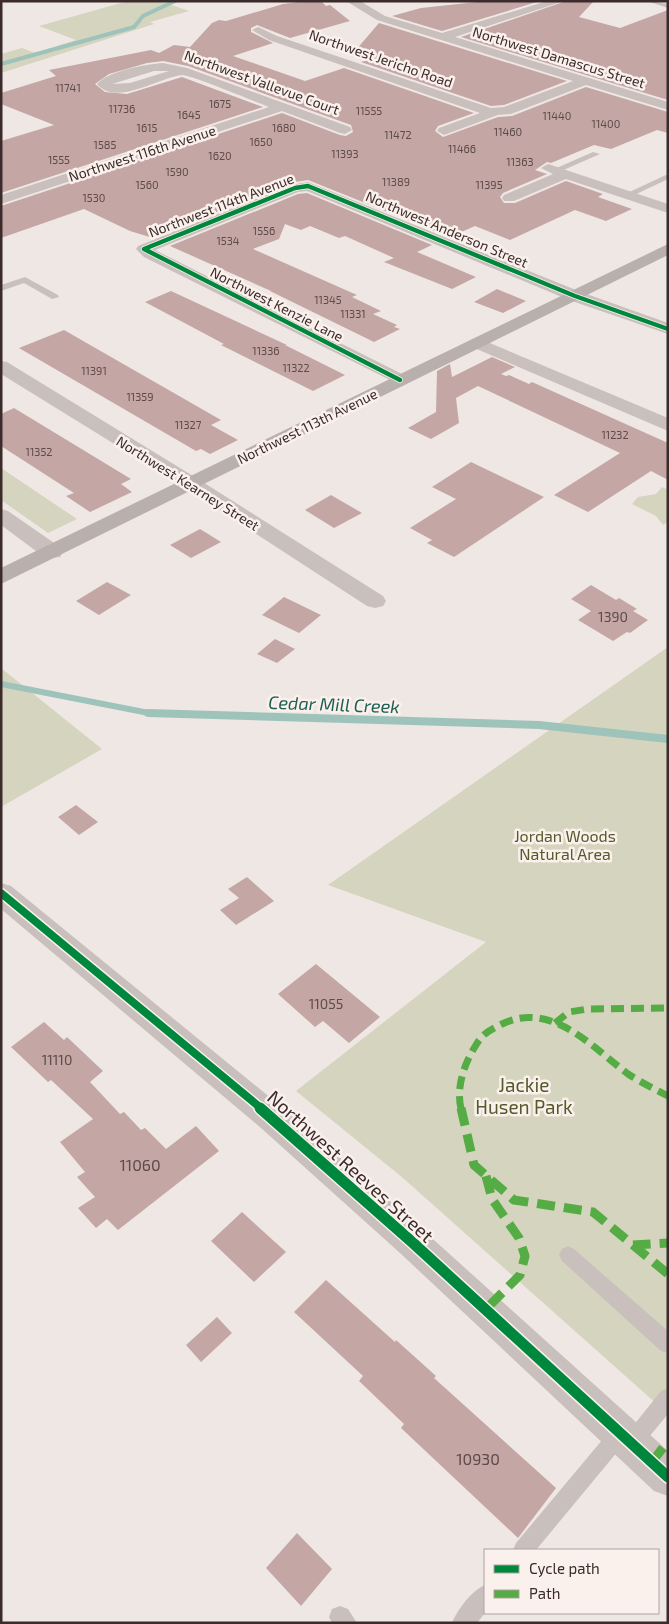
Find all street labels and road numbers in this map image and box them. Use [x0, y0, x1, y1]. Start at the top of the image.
street label: Northwest Damascus Street [471, 23, 647, 91]
street label: Northwest Jericho Road [307, 25, 455, 91]
street label: Northwest Vallevue Court [182, 46, 342, 118]
street label: Northwest 116th Avenue [66, 121, 218, 185]
street label: Northwest 114th Avenue [146, 169, 296, 241]
street label: Northwest Anderson Street [363, 187, 531, 271]
street label: Northwest Kenzie Lane [208, 263, 346, 345]
street label: Northwest 113th Avenue [234, 385, 380, 467]
street label: Northwest Kearney Street [113, 432, 263, 534]
street label: Northwest Reeves Street [263, 1085, 439, 1247]

